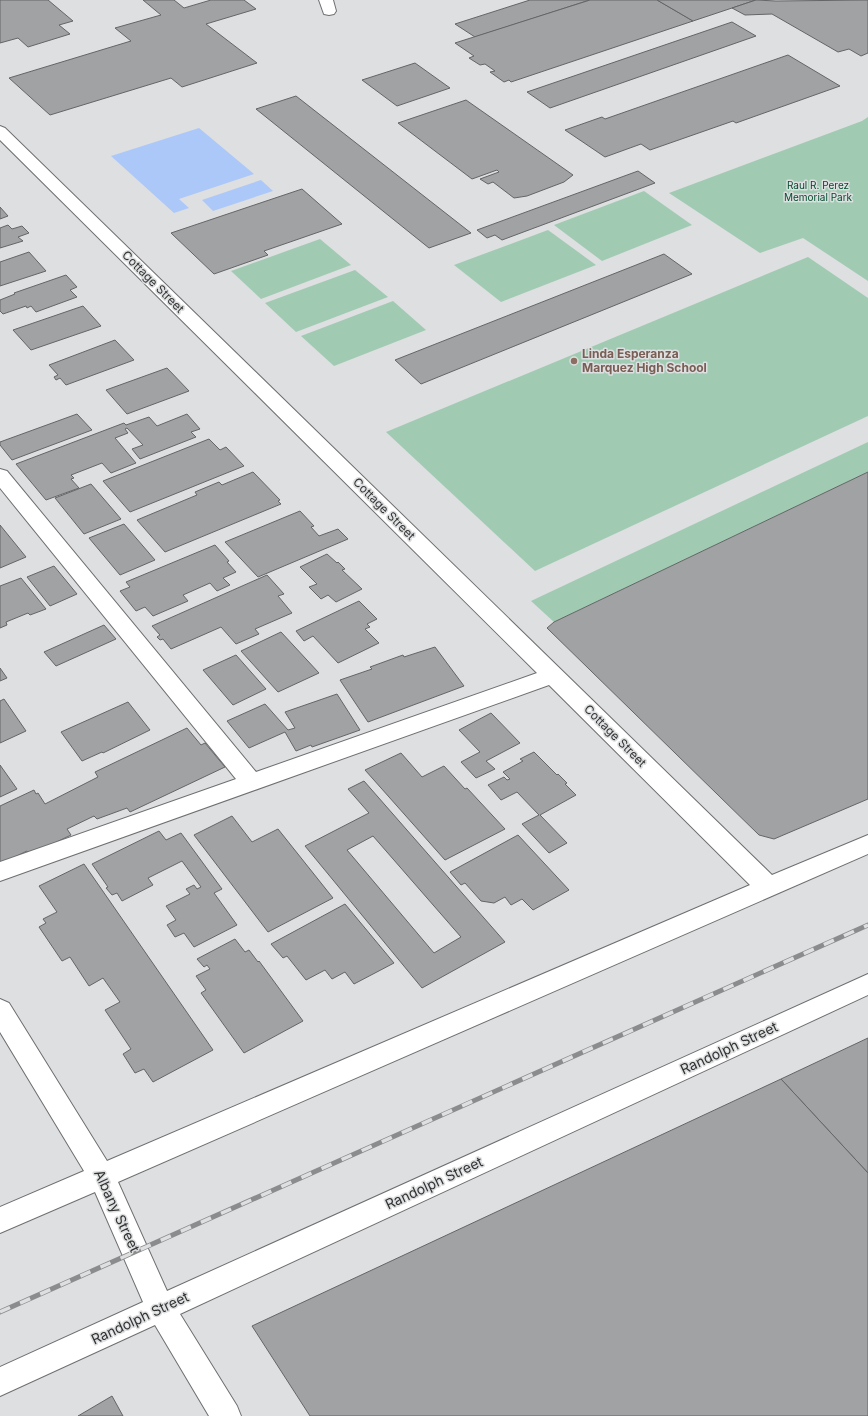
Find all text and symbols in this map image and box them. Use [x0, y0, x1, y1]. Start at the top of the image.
park label: Raul R. Perez Memorial Park [784, 179, 853, 203]
street label: Cottage Street [119, 247, 188, 316]
place label: Linda Esperanza Marquez High School [582, 346, 707, 375]
marker: Linda Esperanza Marquez High School [569, 356, 579, 366]
street label: Cottage Street [350, 474, 419, 543]
street label: Cottage Street [581, 701, 650, 770]
street label: Randolph Street [677, 1017, 781, 1078]
street label: Randolph Street [382, 1152, 486, 1213]
street label: Albany Street [91, 1167, 144, 1255]
street label: Randolph Street [88, 1287, 192, 1348]

